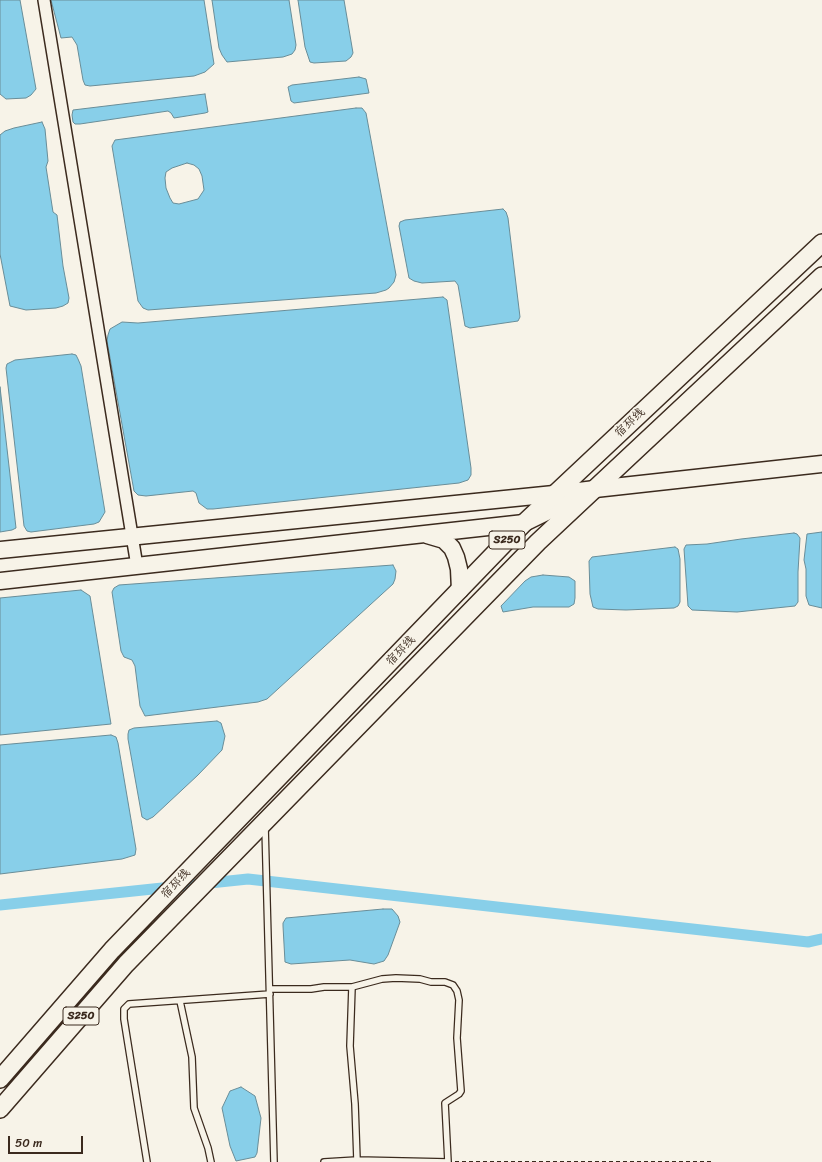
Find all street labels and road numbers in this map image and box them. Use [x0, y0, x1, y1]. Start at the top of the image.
street label: 宿邳线 [612, 405, 648, 441]
road number: S250 [489, 531, 525, 549]
street label: 宿邳线 [383, 633, 419, 669]
street label: 宿邳线 [158, 866, 194, 902]
road number: S250 [63, 1007, 99, 1025]

